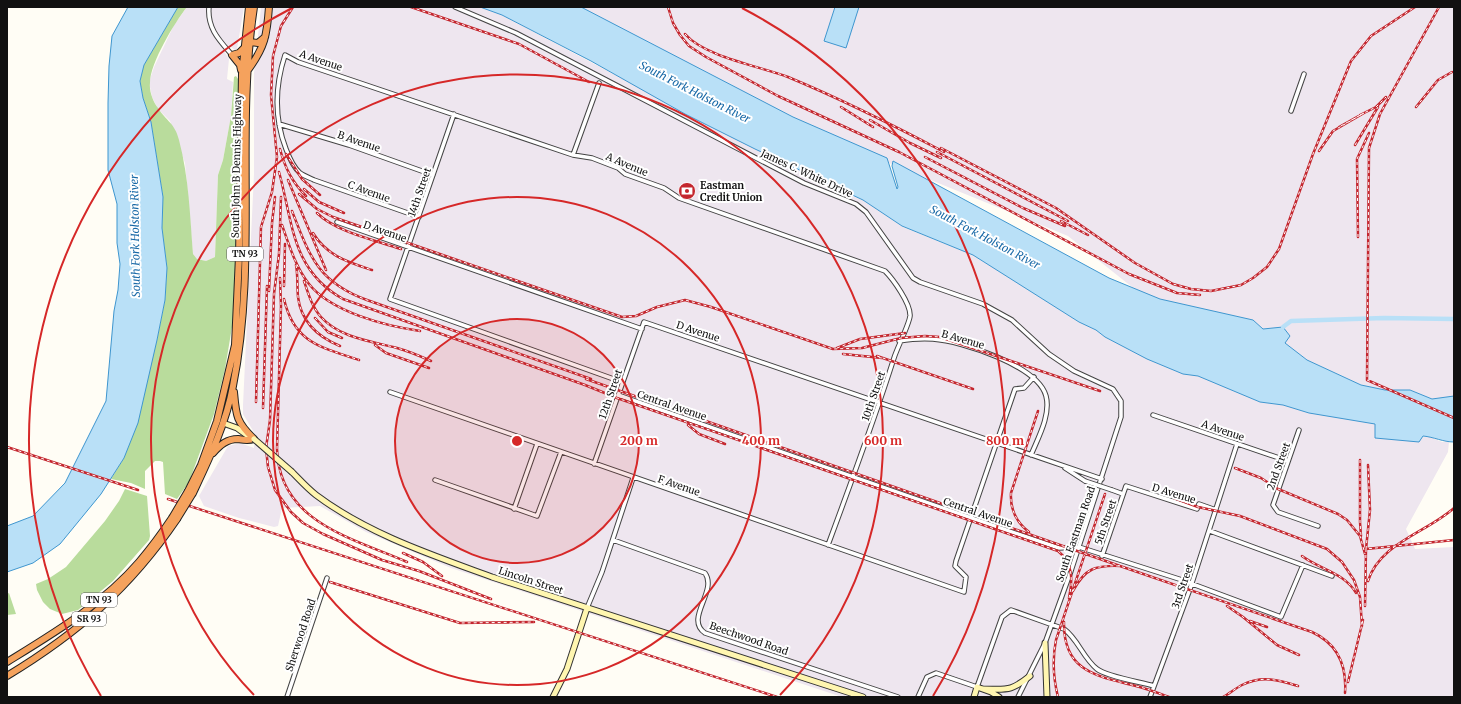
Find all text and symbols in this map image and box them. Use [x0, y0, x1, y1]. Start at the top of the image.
street label: A Avenue [297, 47, 344, 74]
water label: South Fork Holston River [637, 58, 753, 126]
street label: South John B Dennis Highway [229, 94, 244, 238]
street label: B Avenue [336, 128, 382, 155]
street label: James C. White Drive [758, 146, 855, 200]
street label: A Avenue [603, 149, 650, 179]
street label: 14th Street [405, 166, 434, 219]
water label: South Fork Holston River [127, 174, 143, 297]
street label: C Avenue [346, 178, 392, 205]
place label: Eastman Credit Union [700, 179, 763, 204]
bank icon: Eastman Credit Union [677, 181, 697, 201]
water label: South Fork Holston River [928, 202, 1043, 272]
street label: D Avenue [361, 218, 408, 245]
road number: TN 93 [227, 247, 263, 261]
street label: D Avenue [674, 318, 721, 345]
street label: B Avenue [940, 327, 986, 352]
street label: 12th Street [596, 368, 625, 421]
street label: 10th Street [859, 369, 888, 423]
street label: Central Avenue [635, 388, 708, 423]
street label: A Avenue [1199, 417, 1246, 444]
text: 200 m [620, 433, 658, 448]
text: 400 m [742, 433, 780, 448]
text: 600 m [864, 433, 902, 448]
text: 800 m [986, 433, 1024, 448]
centre of rings [510, 434, 524, 448]
street label: 2nd Street [1264, 441, 1293, 492]
street label: F Avenue [656, 472, 702, 499]
street label: D Avenue [1150, 481, 1197, 506]
street label: South Eastman Road [1053, 485, 1098, 584]
street label: Central Avenue [941, 495, 1014, 530]
street label: 5th Street [1092, 498, 1119, 546]
street label: 3rd Street [1169, 562, 1196, 610]
street label: Lincoln Street [497, 564, 565, 597]
road number: TN 93 [81, 593, 117, 607]
street label: Sherwood Road [283, 597, 318, 673]
road number: SR 93 [72, 612, 106, 626]
street label: Beechwood Road [708, 619, 790, 658]

